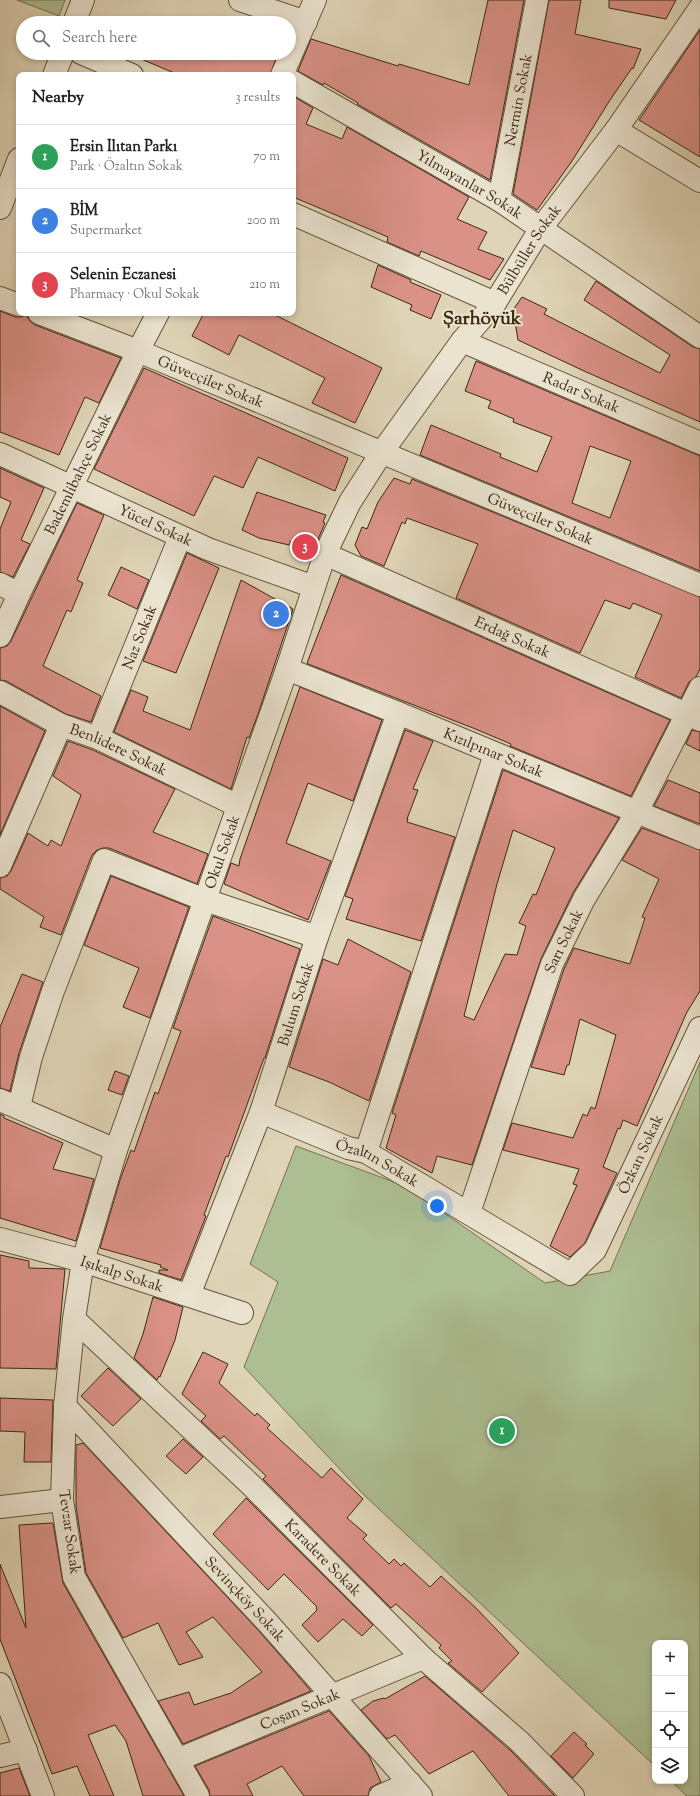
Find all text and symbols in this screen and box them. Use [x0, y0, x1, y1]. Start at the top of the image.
search box [16, 16, 296, 60]
icon: search [30, 27, 52, 49]
text: Search here [62, 28, 137, 49]
street label: Nermin Sokak [500, 52, 539, 148]
text: Nearby [32, 86, 84, 110]
text: 3 results [235, 89, 280, 107]
text: Ersin Ilıtan Parkı [70, 137, 177, 158]
street label: Yılmayanlar Sokak [412, 146, 526, 225]
text: 1 [43, 148, 47, 166]
text: 70 m [253, 148, 280, 166]
text: Park · Özaltın Sokak [70, 158, 183, 176]
text: BİM [70, 201, 98, 222]
street label: Bülbüller Sokak [493, 201, 567, 299]
text: 2 [42, 212, 48, 230]
text: 200 m [247, 212, 280, 230]
text: Supermarket [70, 222, 142, 240]
text: Selenin Eczanesi [70, 265, 176, 286]
text: 3 [42, 276, 48, 294]
text: 210 m [249, 276, 280, 294]
text: Pharmacy · Okul Sokak [70, 286, 200, 304]
district label: Şarhöyük [443, 306, 522, 333]
street label: Güvecçiler Sokak [154, 351, 267, 414]
street label: Radar Sokak [539, 368, 623, 419]
street label: Bademlibahçe Sokak [40, 410, 118, 539]
street label: Güveçciler Sokak [483, 488, 596, 551]
street label: Yücel Sokak [114, 500, 196, 553]
pin: 3 [292, 532, 318, 562]
pin: 2 [263, 599, 289, 629]
street label: Naz Sokak [118, 602, 163, 673]
street label: Erdağ Sokak [471, 612, 553, 664]
street label: Benlidere Sokak [66, 720, 170, 782]
street label: Kızılpınar Sokak [440, 724, 546, 784]
street label: Okul Sokak [201, 813, 246, 892]
street label: Sarı Sokak [541, 906, 589, 976]
street label: Bulum Sokak [274, 960, 320, 1049]
street label: Özkan Sokak [613, 1111, 670, 1198]
street label: Özaltın Sokak [332, 1134, 422, 1193]
your location [427, 1196, 447, 1216]
street label: Işıkalp Sokak [77, 1252, 166, 1299]
pin: 1 [489, 1416, 515, 1446]
street label: Tevzar Sokak [52, 1488, 85, 1576]
street label: Karadere Sokak [279, 1515, 365, 1602]
street label: Sevinçköy Sokak [199, 1552, 289, 1647]
map controls [652, 1640, 688, 1784]
button: + [652, 1640, 688, 1676]
button: − [652, 1676, 688, 1712]
street label: Coşan Sokak [257, 1684, 344, 1736]
button: locate [652, 1712, 688, 1748]
button: layers [652, 1748, 688, 1784]

